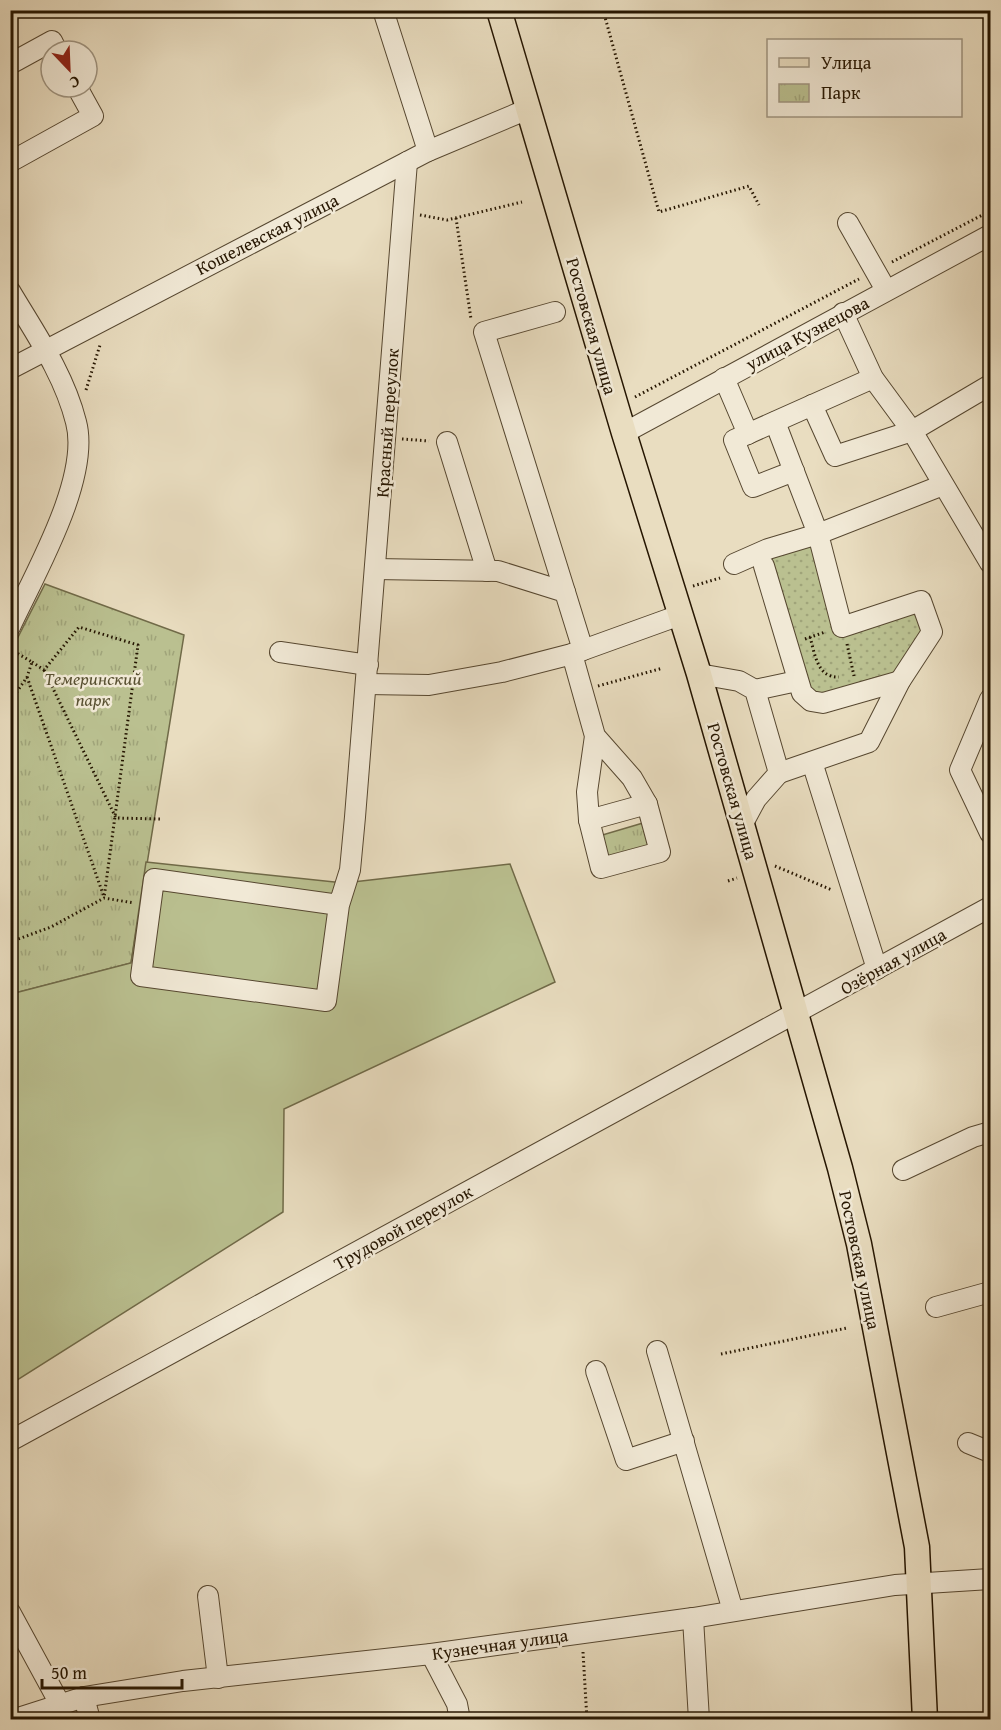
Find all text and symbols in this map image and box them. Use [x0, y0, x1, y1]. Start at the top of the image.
north arrow [39, 39, 99, 99]
legend [767, 39, 962, 117]
text: Улица [821, 49, 872, 76]
text: С [66, 70, 84, 96]
text: Парк [821, 79, 861, 106]
street label: Кошелевская улица [191, 186, 343, 282]
street label: Ростовская улица [560, 254, 625, 398]
street label: улица Кузнецова [740, 289, 874, 377]
street label: Красный переулок [368, 347, 406, 498]
park label: Темеринский парк [44, 665, 142, 713]
street label: Ростовская улица [701, 719, 766, 863]
street label: Озёрная улица [835, 920, 951, 1001]
street label: Трудовой переулок [329, 1177, 478, 1276]
street label: Ростовская улица [832, 1188, 888, 1332]
street label: Кузнечная улица [430, 1621, 570, 1667]
scale bar [42, 1652, 182, 1690]
text: 50 m [51, 1659, 87, 1686]

